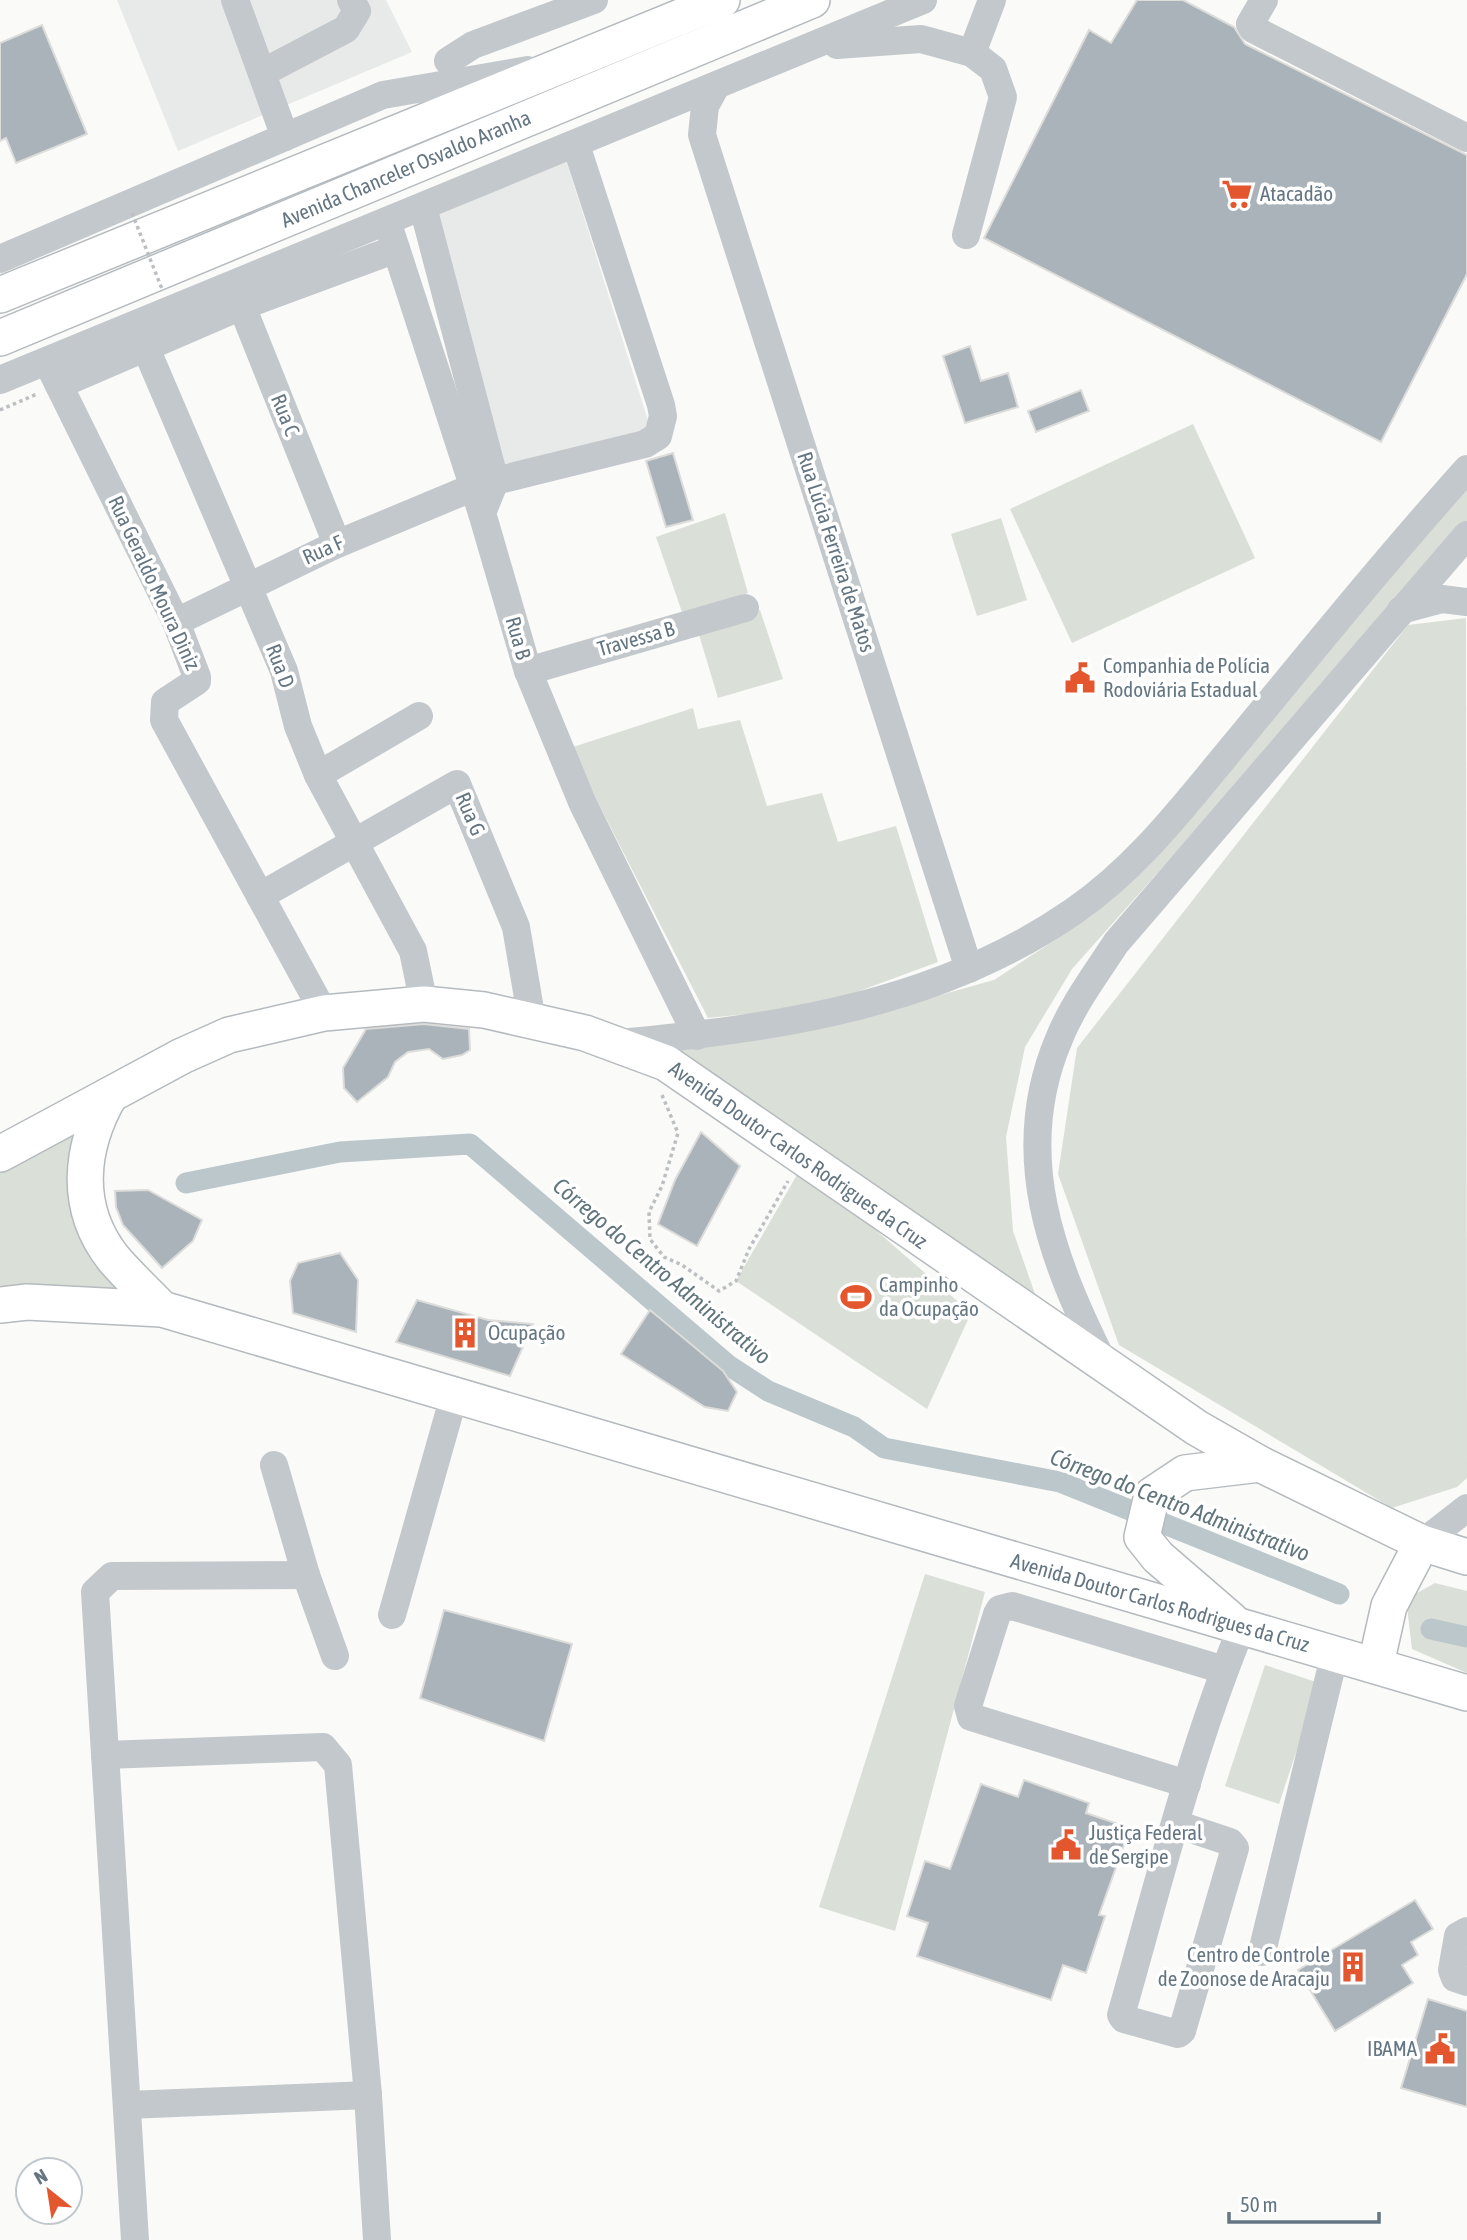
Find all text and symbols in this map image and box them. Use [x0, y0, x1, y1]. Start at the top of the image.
street label: Avenida Chanceler Osvaldo Aranha [277, 105, 534, 232]
supermarket icon: Atacadão [1220, 177, 1254, 211]
place label: Atacadão [1260, 181, 1333, 205]
street label: Rua C [267, 390, 305, 439]
street label: Rua Lúcia Ferreira de Matos [793, 449, 881, 655]
street label: Rua Geraldo Moura Diniz [104, 492, 206, 674]
street label: Rua F [299, 529, 347, 569]
street label: Rua B [501, 614, 536, 662]
street label: Travessa B [594, 616, 677, 660]
street label: Rua D [262, 640, 300, 691]
place label: Companhia de Polícia Rodoviária Estadual [1103, 653, 1270, 701]
public building icon: Companhia de Polícia Rodoviária Estadual [1063, 661, 1097, 695]
street label: Rua G [451, 788, 491, 839]
street label: Avenida Doutor Carlos Rodrigues da Cruz [665, 1056, 933, 1253]
water label: Córrego do Centro Administrativo [548, 1172, 776, 1370]
place label: Campinho da Ocupação [879, 1272, 979, 1320]
sports icon: Campinho da Ocupação [839, 1280, 873, 1314]
building icon: Ocupação [448, 1316, 482, 1350]
place label: Ocupação [488, 1320, 565, 1344]
water label: Córrego do Centro Administrativo [1047, 1443, 1313, 1567]
street label: Avenida Doutor Carlos Rodrigues da Cruz [1008, 1548, 1313, 1656]
place label: Justiça Federal de Sergipe [1089, 1820, 1203, 1868]
public building icon: Justiça Federal de Sergipe [1049, 1828, 1083, 1862]
place label: Centro de Controle de Zoonose de Aracaju [1158, 1942, 1330, 1990]
building icon: Centro de Controle de Zoonose de Aracaju [1336, 1950, 1370, 1984]
public building icon: IBAMA [1423, 2032, 1457, 2066]
place label: IBAMA [1367, 2036, 1418, 2060]
north arrow [14, 2156, 84, 2226]
text: N [30, 2164, 51, 2189]
scale bar [1229, 2180, 1380, 2224]
text: 50 m [1240, 2192, 1278, 2216]

